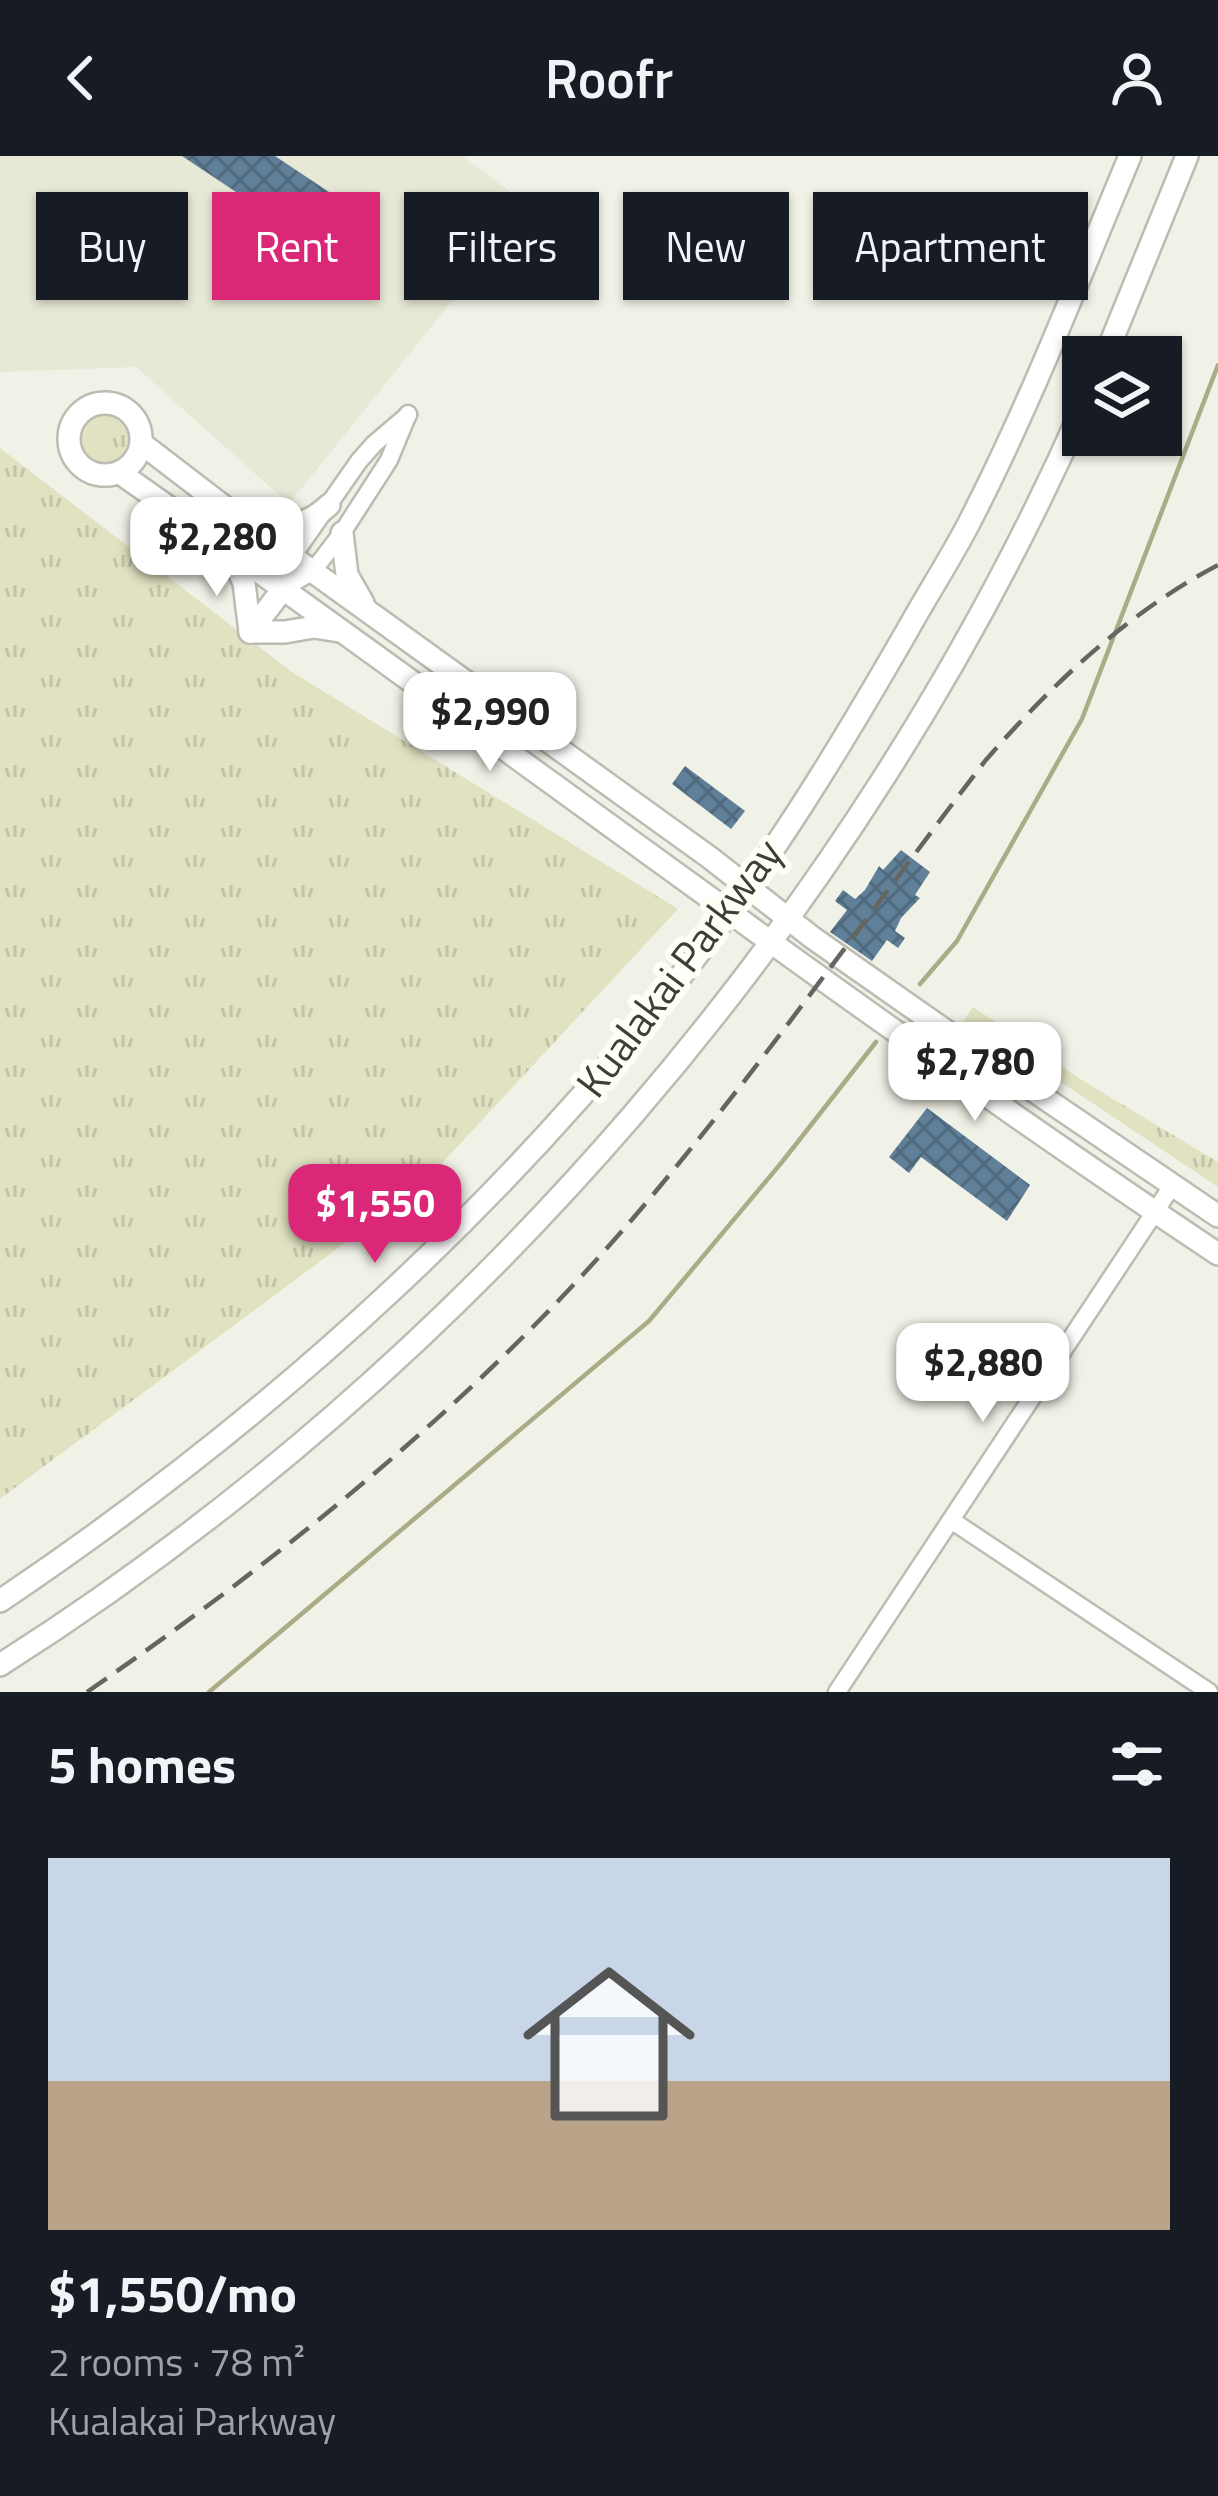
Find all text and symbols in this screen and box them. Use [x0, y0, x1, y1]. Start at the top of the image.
text: Roofr [545, 37, 673, 119]
icon: back [48, 45, 114, 111]
icon: person [1104, 45, 1170, 111]
chip: Buy [36, 192, 188, 300]
chip: Rent [212, 192, 380, 300]
chip: Filters [404, 192, 599, 300]
chip: New [623, 192, 789, 300]
chip: Apartment [813, 192, 1088, 300]
map controls [1062, 336, 1182, 456]
button: layers [1062, 336, 1182, 456]
pin: $2,280 [119, 497, 315, 599]
text: $2,280 [157, 506, 277, 565]
pin: $2,990 [392, 672, 588, 774]
text: $2,990 [430, 681, 550, 740]
street label: Kualakai Parkway [559, 824, 797, 1110]
pin: $2,780 [877, 1022, 1073, 1124]
text: $2,780 [915, 1031, 1035, 1090]
pin: $1,550 [277, 1164, 473, 1266]
text: $1,550 [315, 1173, 435, 1232]
pin: $2,880 [885, 1323, 1081, 1425]
text: $2,880 [923, 1332, 1043, 1391]
text: 5 homes [48, 1725, 236, 1803]
icon: filters [1104, 1731, 1170, 1797]
icon: home [501, 1936, 717, 2152]
text: $1,550/mo [48, 2254, 297, 2332]
text: 2 rooms · 78 m² [48, 2332, 305, 2391]
text: Kualakai Parkway [48, 2391, 336, 2450]

